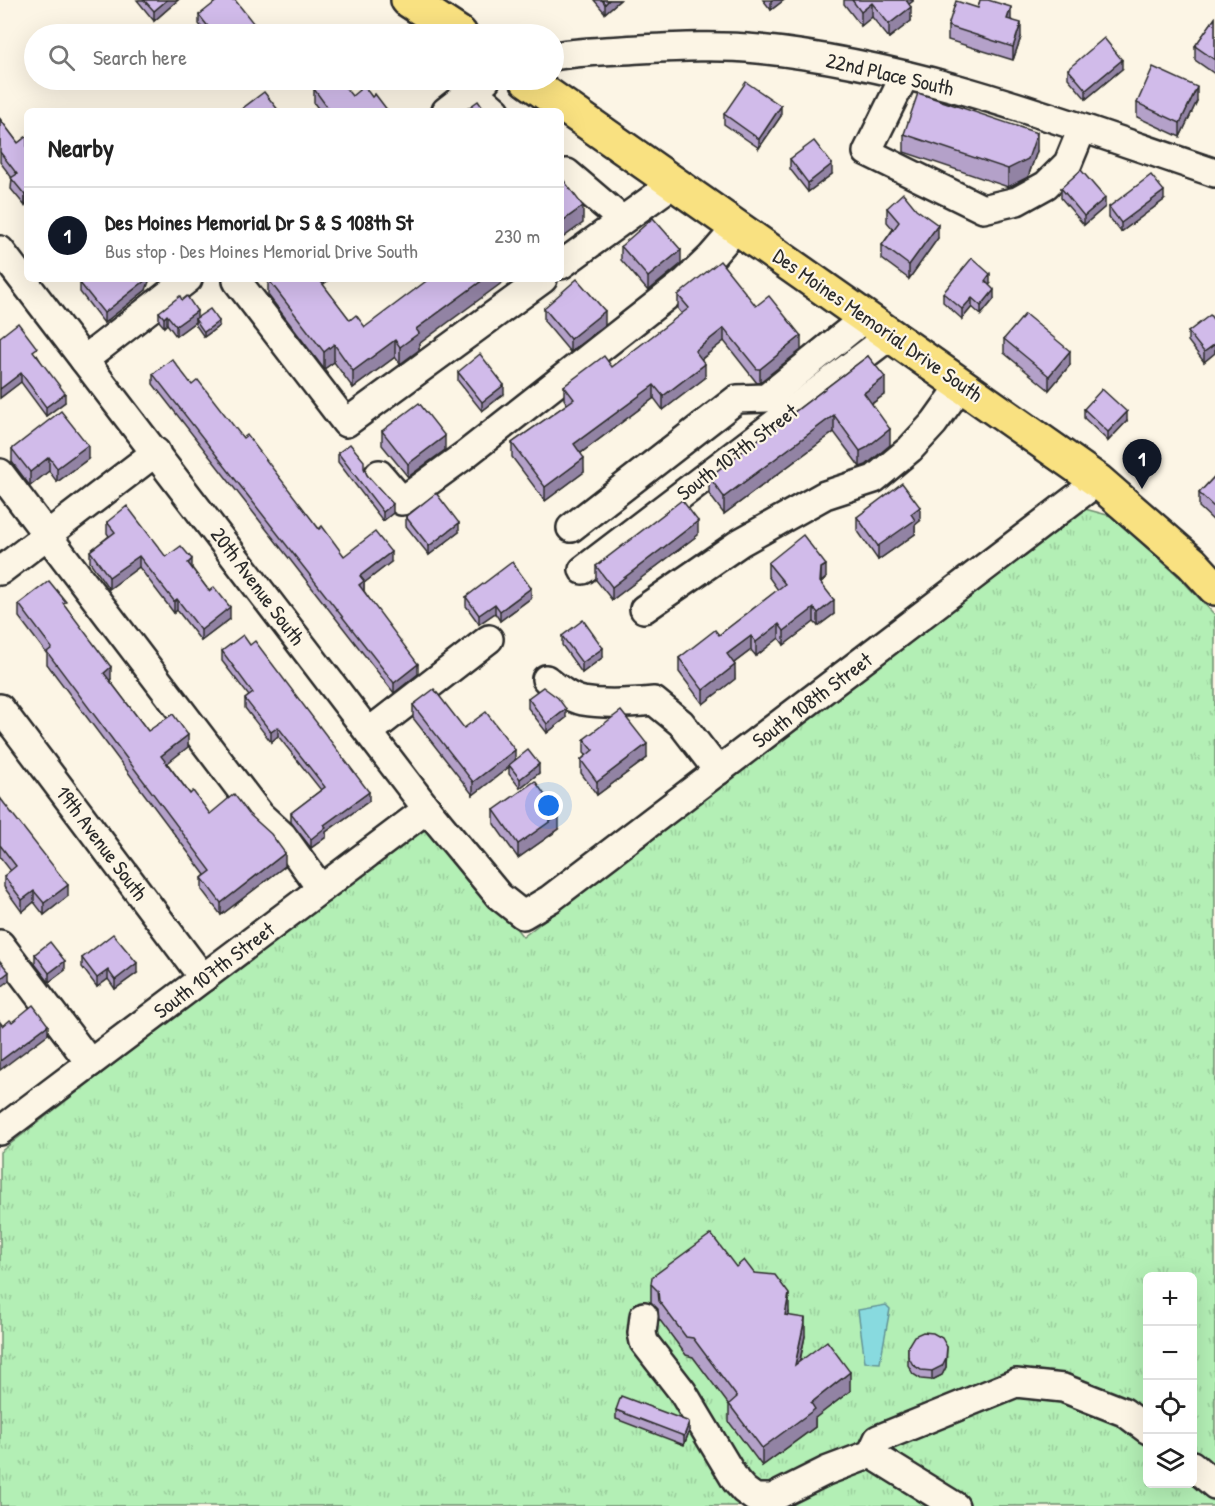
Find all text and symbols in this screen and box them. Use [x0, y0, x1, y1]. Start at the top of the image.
search box [24, 24, 564, 90]
icon: search [45, 41, 78, 74]
text: Search here [93, 42, 187, 72]
street label: 22nd Place South [823, 45, 957, 103]
text: Nearby [48, 130, 114, 165]
text: Des Moines Memorial Dr S & S 108th St [105, 207, 413, 237]
text: 1 [64, 222, 71, 249]
text: 230 m [495, 222, 540, 249]
text: Bus stop · Des Moines Memorial Drive South [105, 237, 418, 264]
street label: Des Moines Memorial Drive South [767, 242, 989, 409]
street label: South 107th Street [671, 396, 804, 507]
pin: 1 [1122, 440, 1162, 489]
street label: 20th Avenue South [204, 521, 312, 651]
street label: South 108th Street [746, 645, 879, 755]
street label: 19th Avenue South [49, 780, 155, 907]
your location [534, 791, 563, 820]
street label: South 107th Street [148, 914, 281, 1025]
map controls [1143, 1272, 1197, 1488]
button: + [1143, 1272, 1197, 1326]
button: − [1143, 1326, 1197, 1380]
button: locate [1143, 1380, 1197, 1434]
button: layers [1143, 1434, 1197, 1488]

